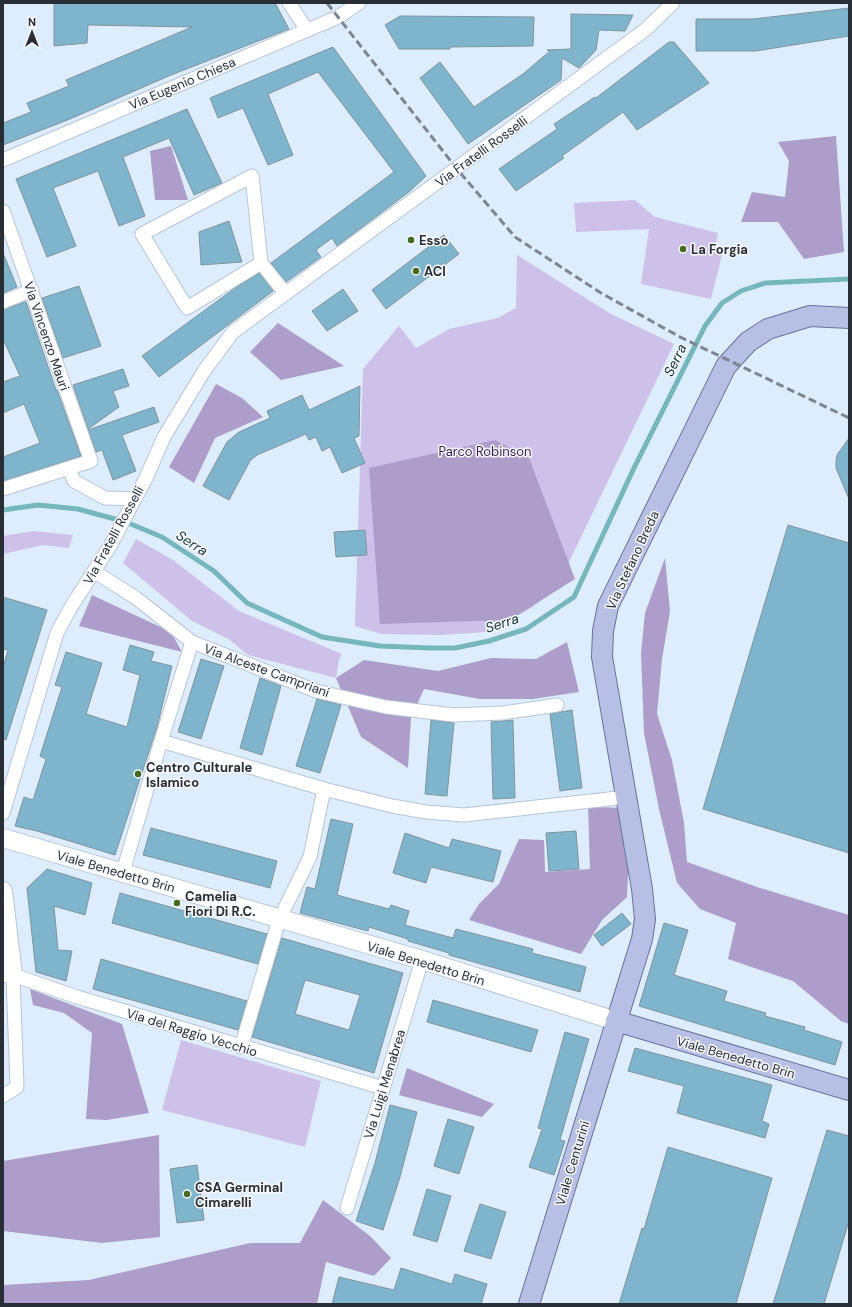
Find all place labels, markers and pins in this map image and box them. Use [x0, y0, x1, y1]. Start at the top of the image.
place label: Esso [419, 232, 448, 249]
marker: Esso [406, 235, 416, 245]
place label: La Forgia [691, 241, 748, 258]
marker: La Forgia [678, 244, 688, 254]
place label: ACI [424, 263, 446, 280]
marker: ACI [411, 266, 421, 276]
place label: Centro Culturale Islamico [146, 759, 252, 791]
marker: Centro Culturale Islamico [133, 769, 143, 779]
place label: Camelia Fiori Di R.C. [185, 888, 255, 920]
marker: Camelia Fiori Di R.C. [172, 898, 182, 908]
place label: CSA Germinal Cimarelli [195, 1179, 283, 1211]
marker: CSA Germinal Cimarelli [182, 1189, 192, 1199]

